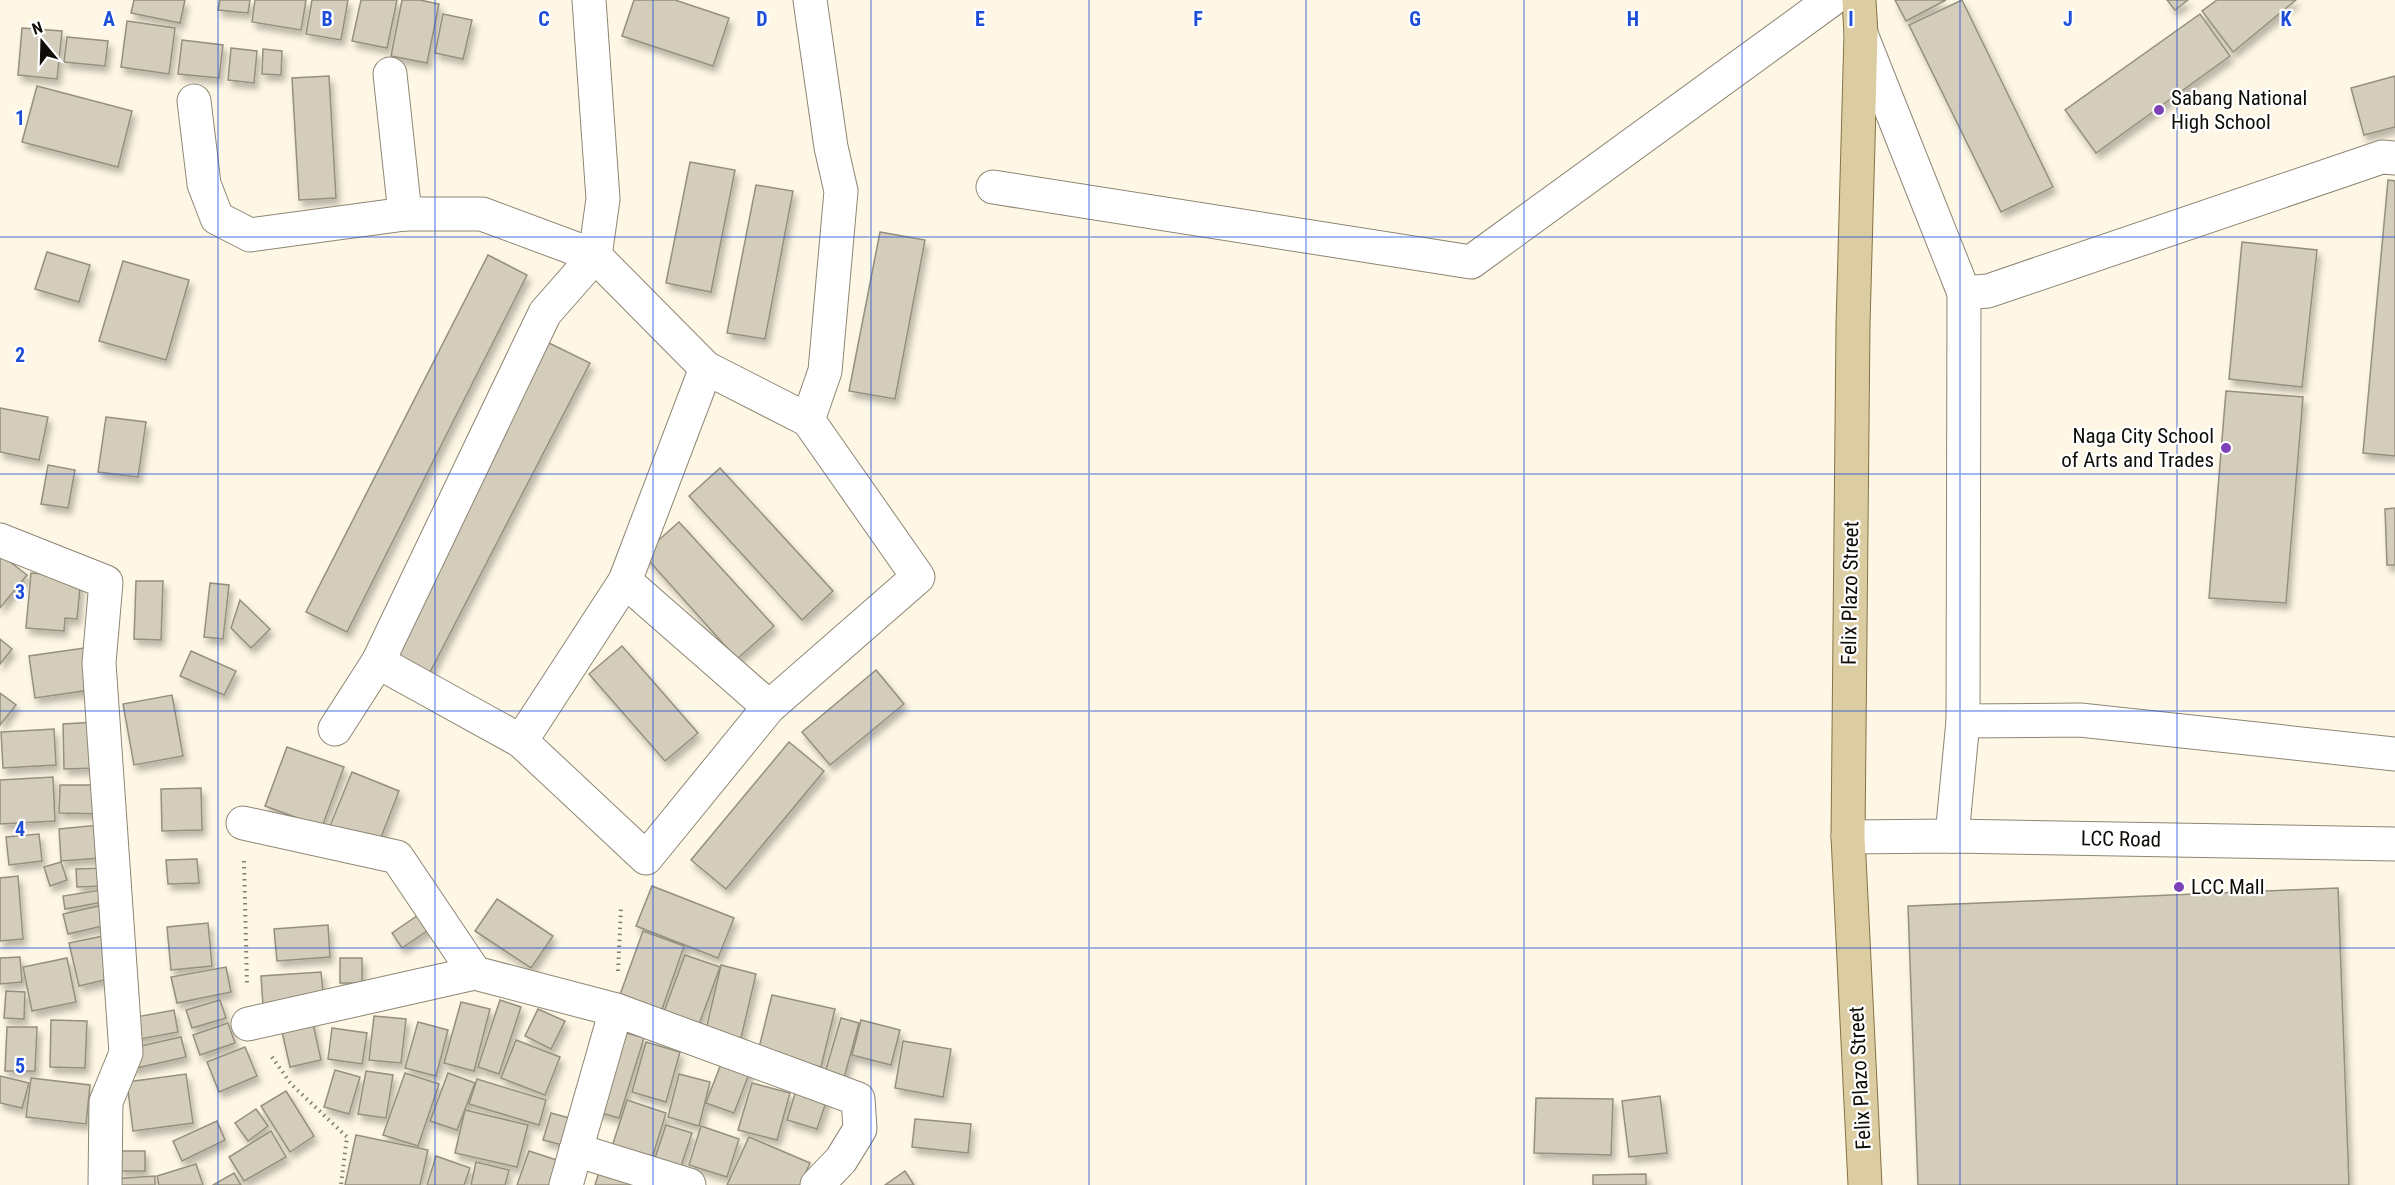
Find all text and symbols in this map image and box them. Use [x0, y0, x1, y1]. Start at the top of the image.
text: A [103, 7, 115, 31]
text: B [321, 7, 333, 31]
text: C [538, 7, 550, 31]
text: D [756, 7, 768, 31]
text: E [975, 7, 985, 31]
text: F [1193, 7, 1203, 31]
text: G [1409, 7, 1421, 31]
text: H [1627, 7, 1639, 31]
text: I [1848, 7, 1854, 31]
text: J [2063, 7, 2073, 31]
text: K [2280, 7, 2292, 31]
north arrow [12, 12, 72, 72]
text: N [30, 18, 45, 39]
place label: Sabang National High School [2171, 86, 2307, 134]
marker: Sabang National High School [2152, 103, 2166, 117]
text: 1 [15, 106, 25, 130]
text: 2 [15, 343, 25, 367]
place label: Naga City School of Arts and Trades [2061, 424, 2214, 472]
marker: Naga City School of Arts and Trades [2219, 441, 2233, 455]
street label: Felix Plazo Street [1837, 521, 1863, 665]
text: 3 [15, 580, 25, 604]
text: 4 [15, 817, 25, 841]
street label: LCC Road [2081, 826, 2161, 852]
place label: LCC Mall [2191, 875, 2265, 899]
marker: LCC Mall [2172, 880, 2186, 894]
street label: Felix Plazo Street [1844, 1006, 1876, 1150]
text: 5 [15, 1054, 25, 1078]

